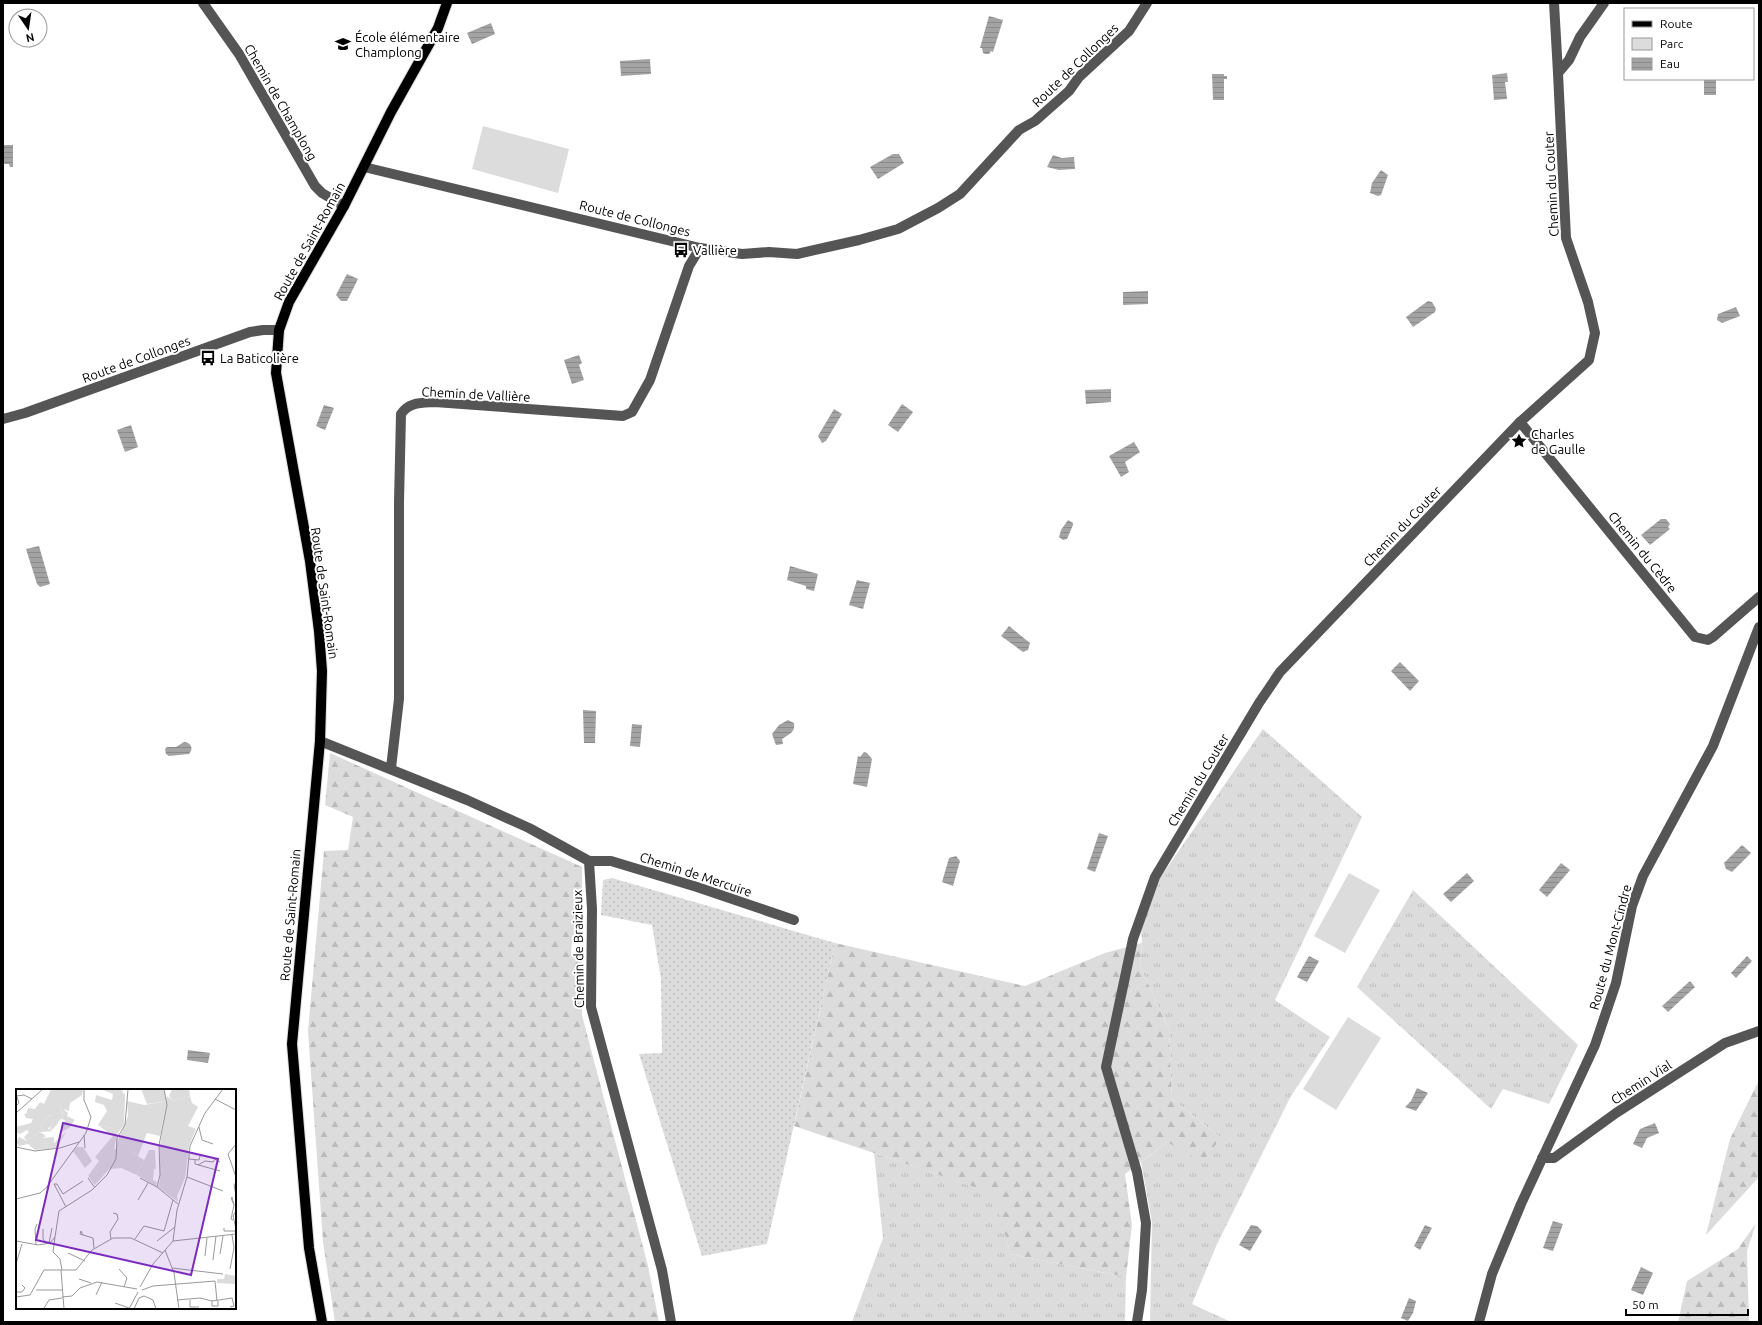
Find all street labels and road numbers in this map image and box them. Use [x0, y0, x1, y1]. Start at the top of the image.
street label: Route de Collonges [1029, 20, 1121, 110]
street label: Chemin de Champlong [242, 41, 320, 163]
street label: Chemin du Couter [1541, 131, 1561, 237]
street label: Route de Saint-Romain [271, 179, 347, 303]
street label: Route de Collonges [578, 197, 692, 239]
street label: Route de Collonges [80, 333, 192, 385]
street label: Chemin de Vallière [421, 384, 531, 404]
street label: Chemin du Couter [1360, 483, 1444, 569]
street label: Chemin du Cèdre [1606, 509, 1680, 595]
street label: Route de Saint-Romain [309, 526, 341, 660]
street label: Chemin du Couter [1165, 731, 1231, 829]
street label: Route de Saint-Romain [277, 848, 303, 982]
street label: Chemin de Mercuire [638, 849, 754, 899]
street label: Route du Mont-Cindre [1586, 883, 1634, 1011]
street label: Chemin de Braizieux [570, 889, 586, 1008]
street label: Chemin Vial [1608, 1057, 1674, 1107]

